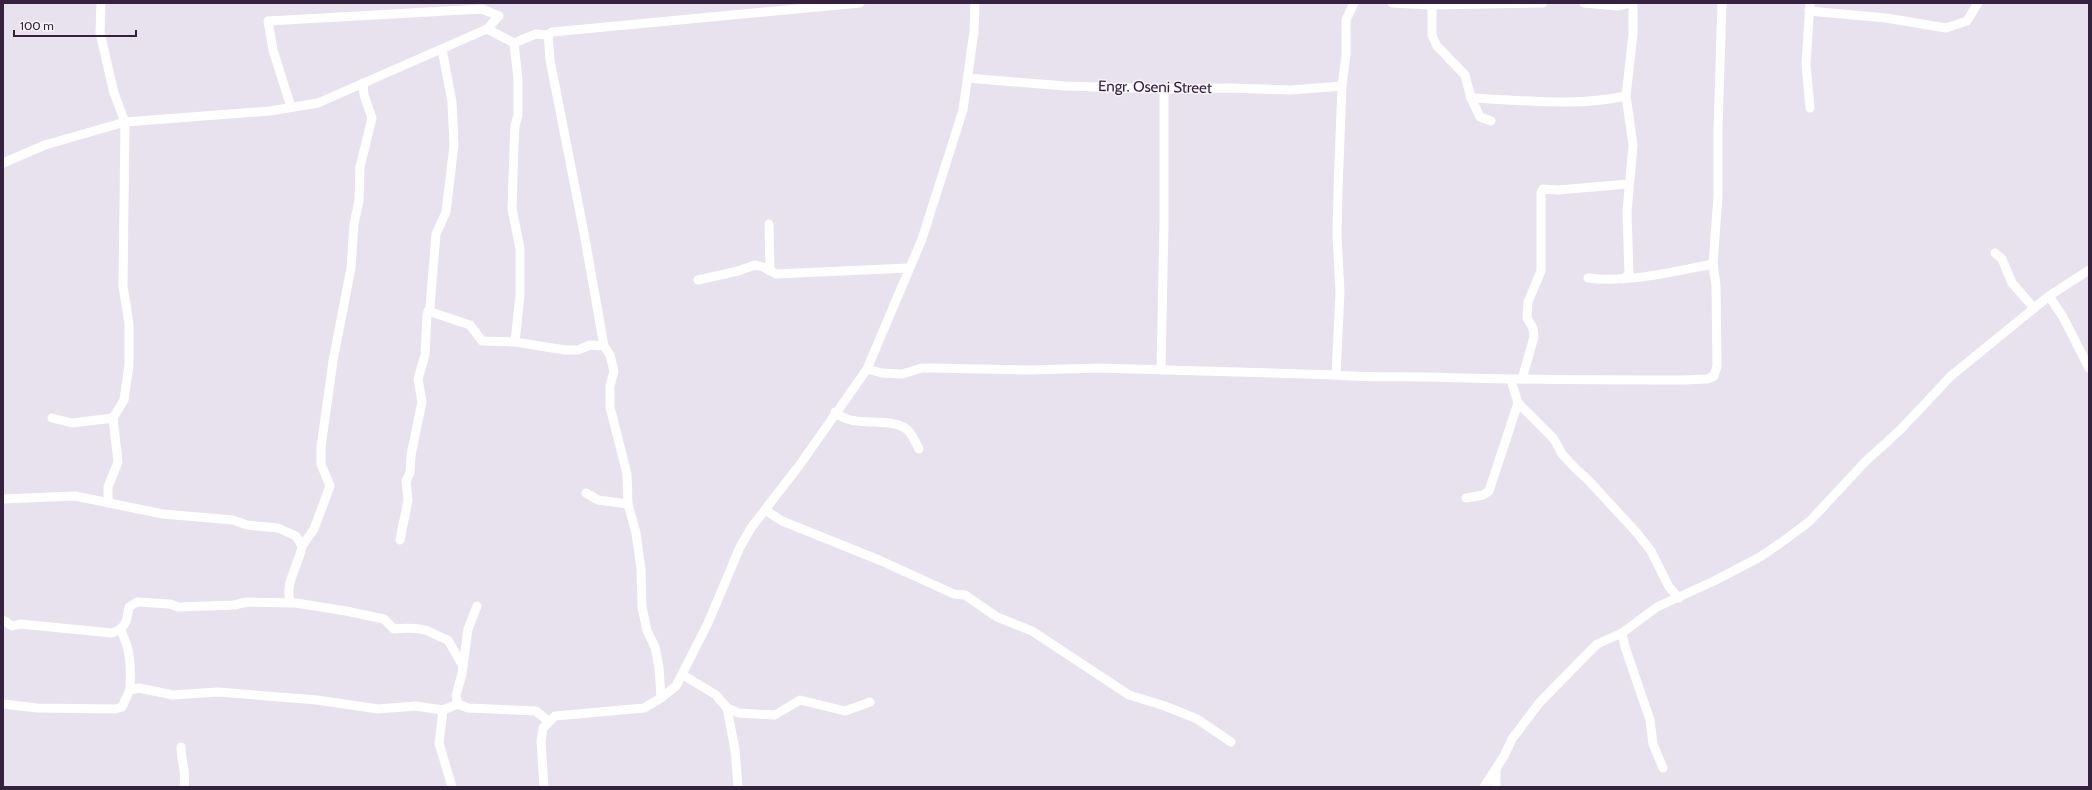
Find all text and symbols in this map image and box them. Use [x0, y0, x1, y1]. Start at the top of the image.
scale bar [14, 12, 136, 38]
text: 100 m [20, 18, 54, 33]
street label: Engr. Oseni Street [1098, 77, 1212, 97]

